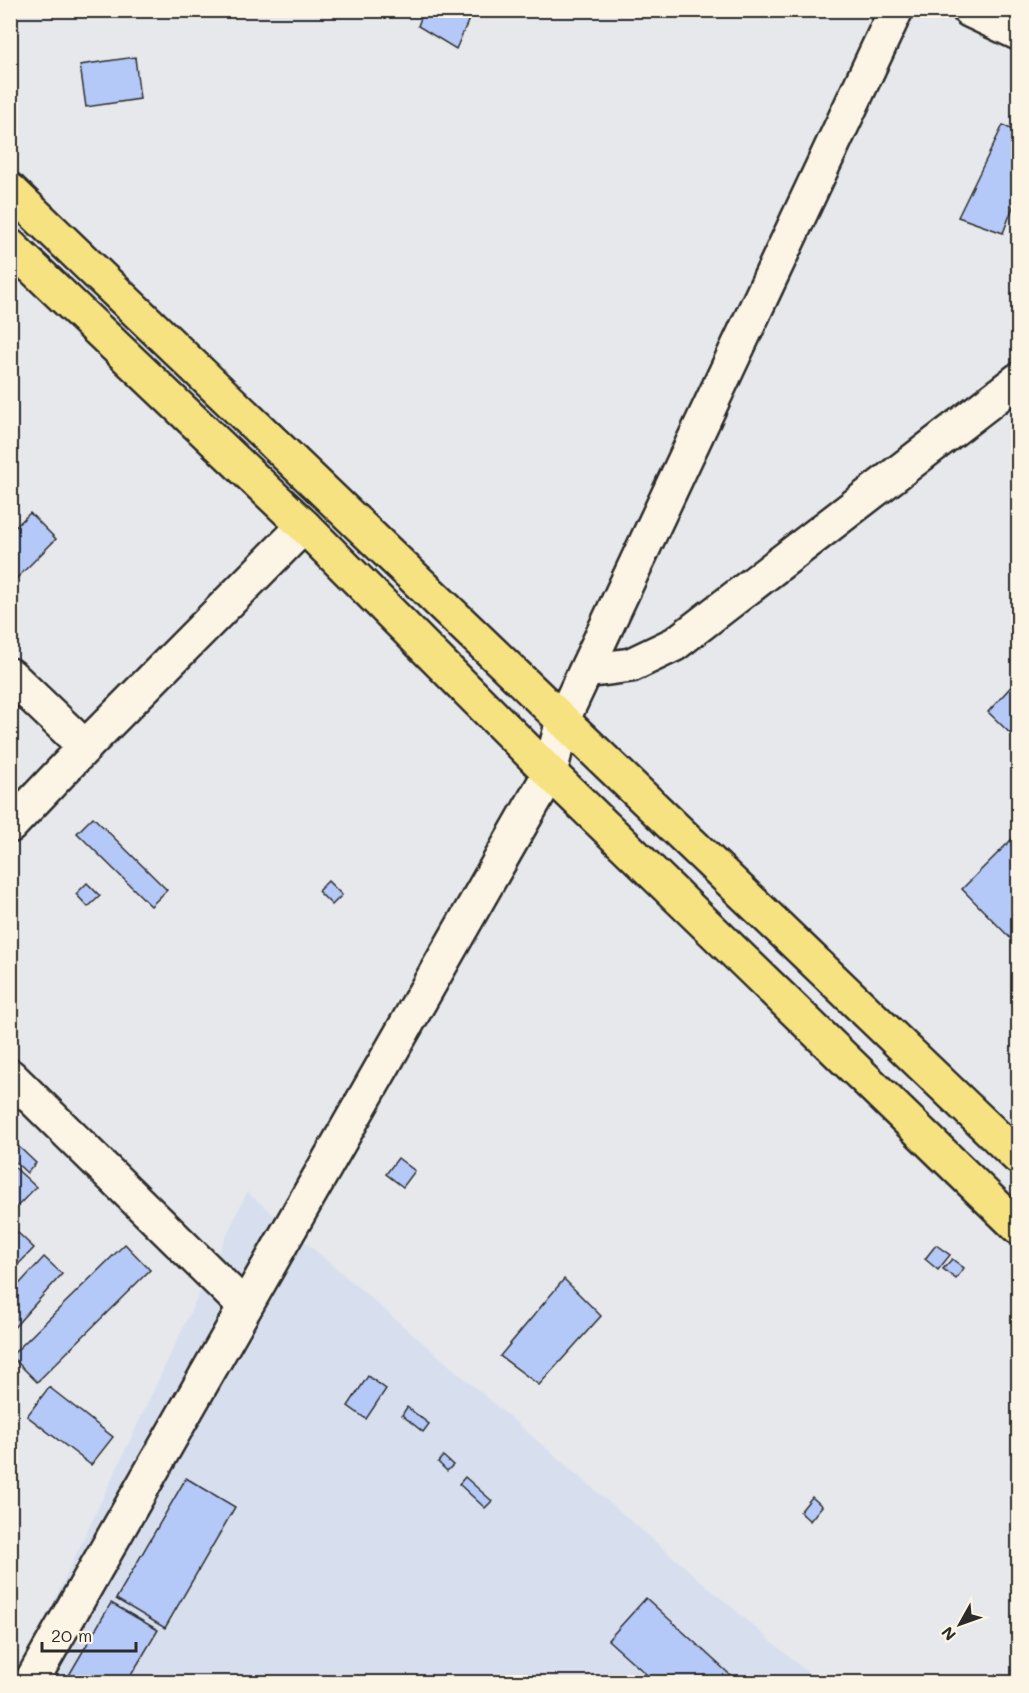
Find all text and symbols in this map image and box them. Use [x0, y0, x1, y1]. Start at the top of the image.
north arrow [930, 1594, 990, 1654]
scale bar [42, 1615, 136, 1653]
text: 20 m [51, 1623, 92, 1647]
text: N [936, 1623, 960, 1645]

